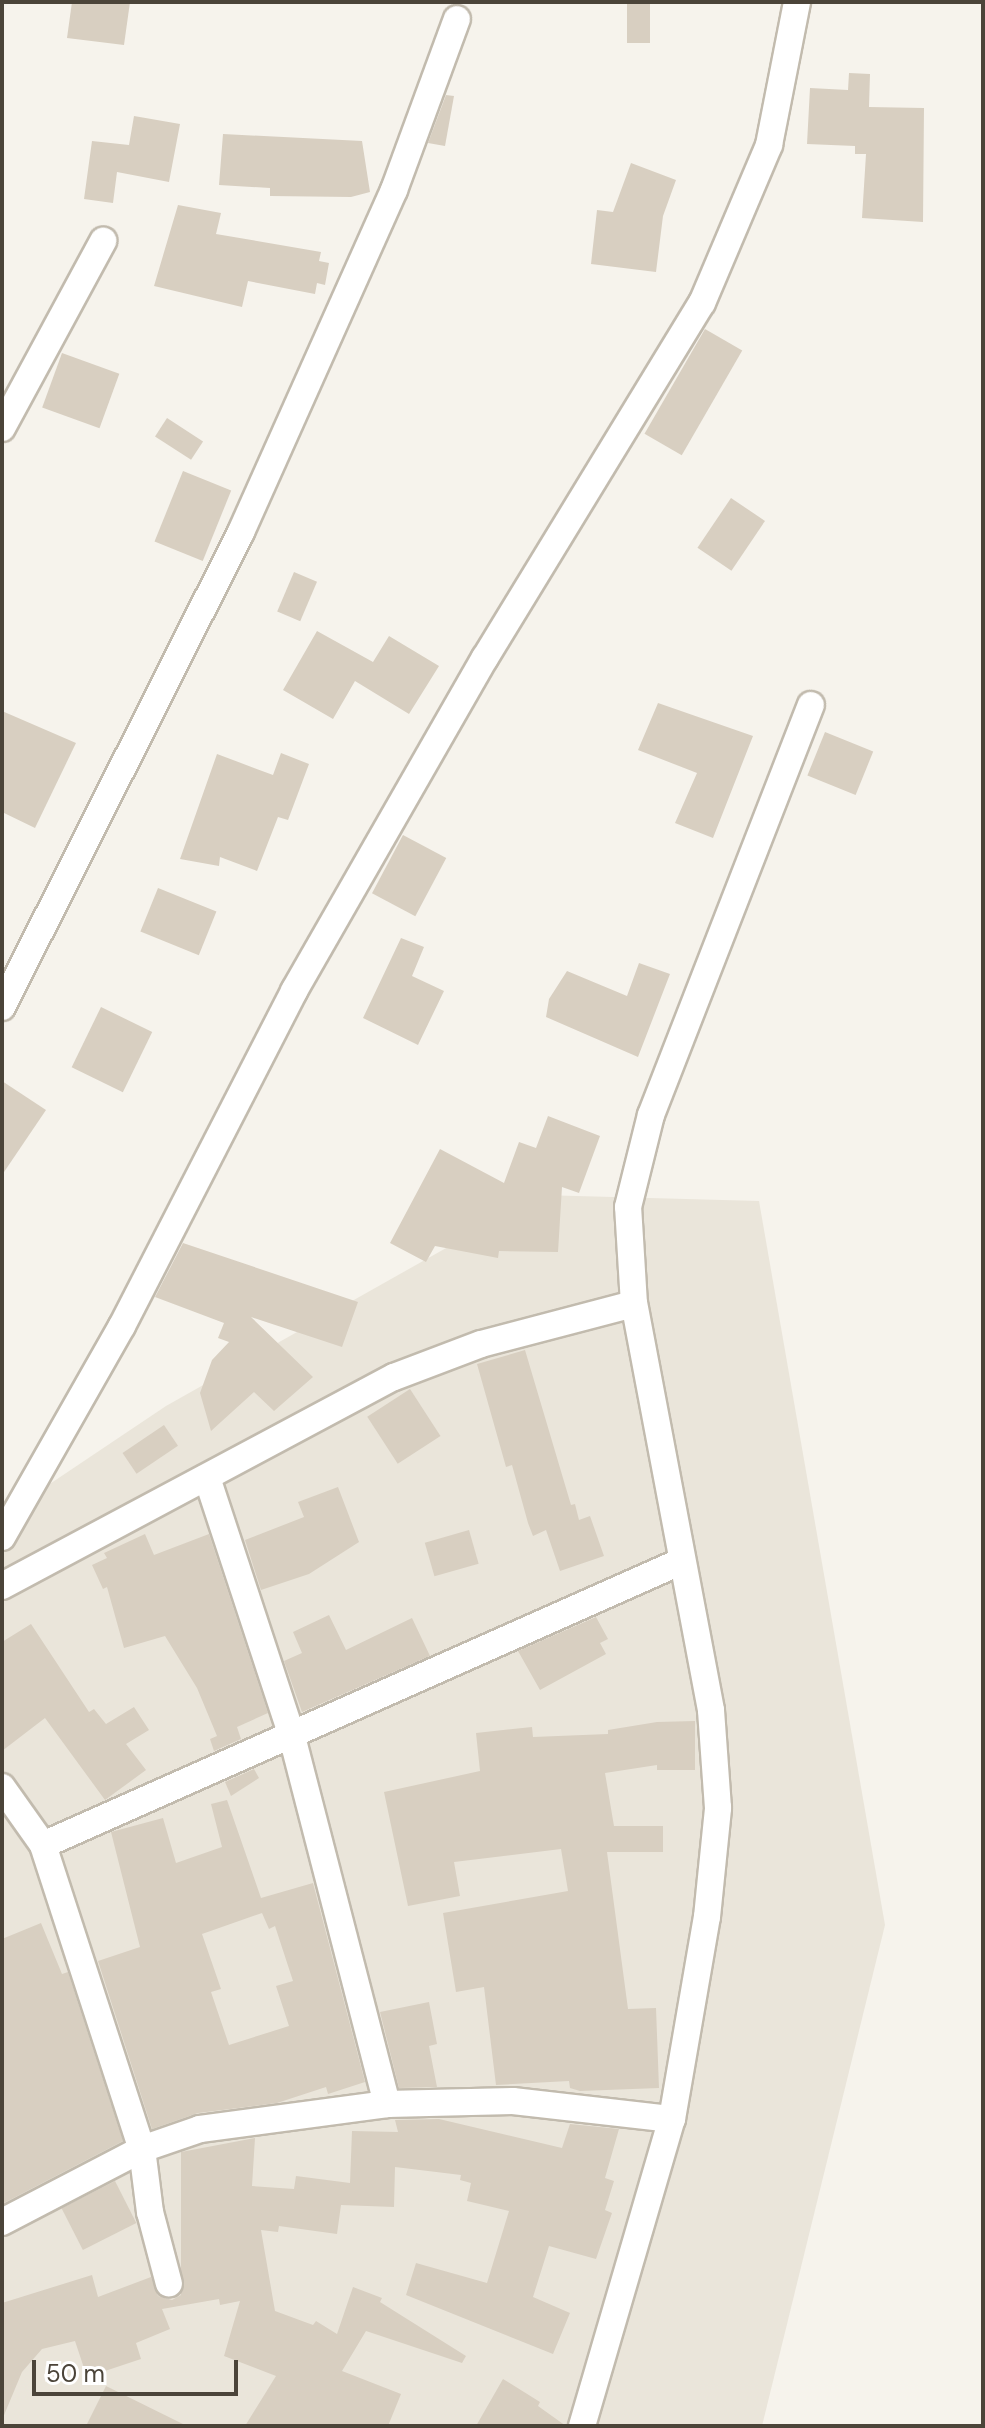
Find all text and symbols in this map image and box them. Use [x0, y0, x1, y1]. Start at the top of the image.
scale bar [36, 2344, 242, 2394]
text: 50 m [46, 2358, 105, 2389]

